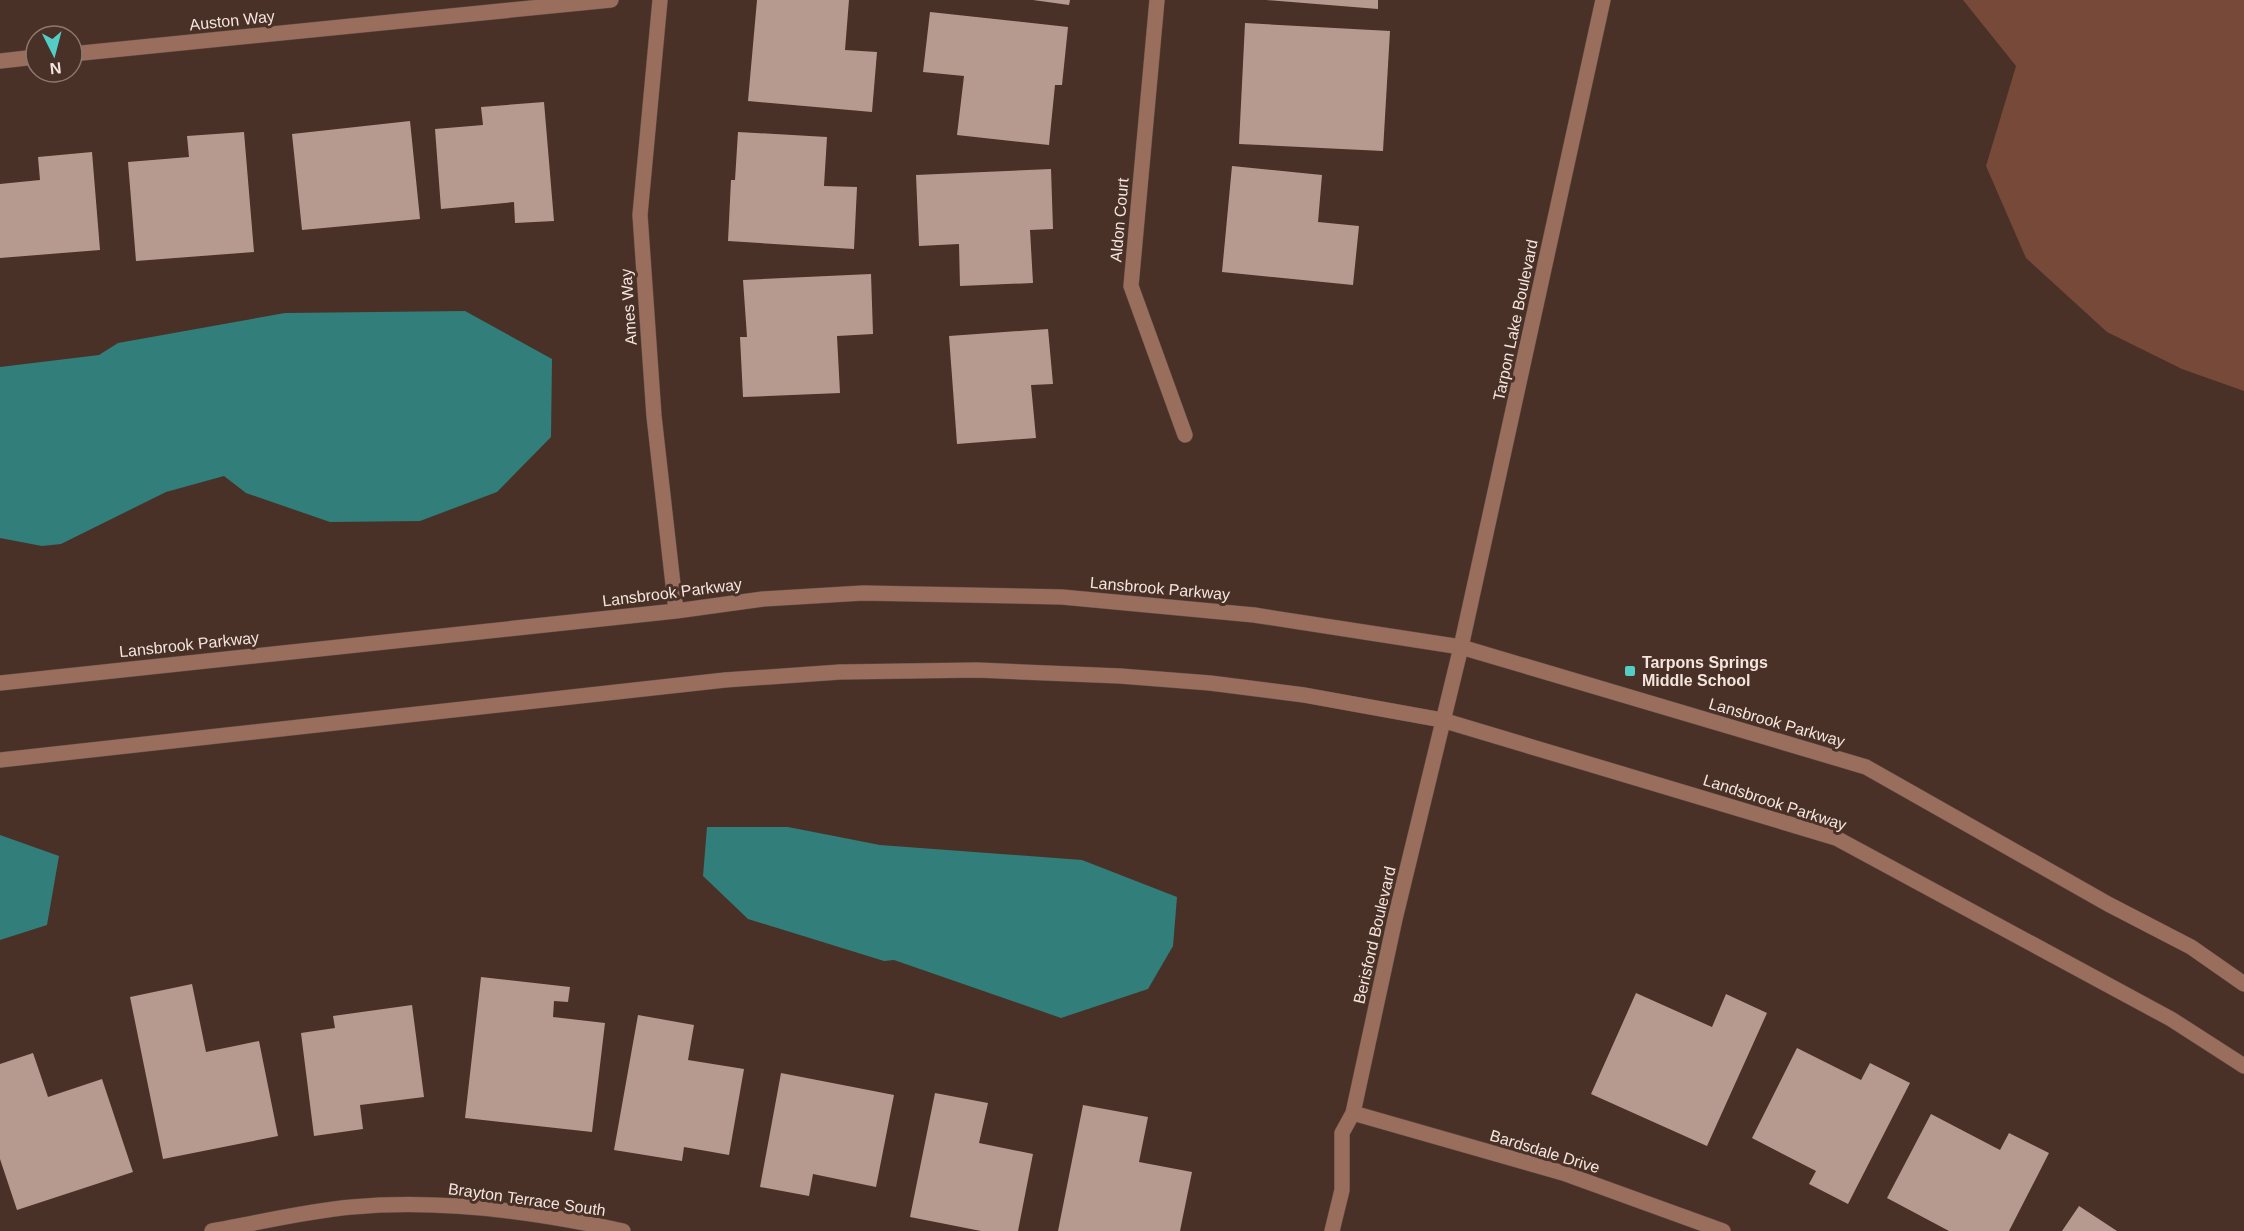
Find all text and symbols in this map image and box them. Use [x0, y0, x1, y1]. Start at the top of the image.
street label: Auston Way [189, 8, 276, 33]
north arrow [24, 24, 84, 84]
text: N [49, 59, 62, 77]
street label: Aldon Court [1107, 177, 1132, 263]
street label: Tarpon Lake Boulevard [1490, 238, 1541, 402]
street label: Ames Way [617, 268, 640, 346]
street label: Lansbrook Parkway [1089, 574, 1231, 603]
street label: Lansbrook Parkway [601, 575, 743, 609]
street label: Lansbrook Parkway [118, 629, 260, 660]
place label: Tarpons Springs Middle School [1642, 654, 1768, 689]
marker: Tarpons Springs Middle School [1623, 664, 1637, 678]
street label: Lansbrook Parkway [1707, 695, 1847, 750]
street label: Landsbrook Parkway [1701, 771, 1849, 834]
street label: Berisford Boulevard [1350, 865, 1399, 1005]
street label: Bardsdale Drive [1488, 1127, 1602, 1176]
street label: Brayton Terrace South [447, 1180, 607, 1219]

